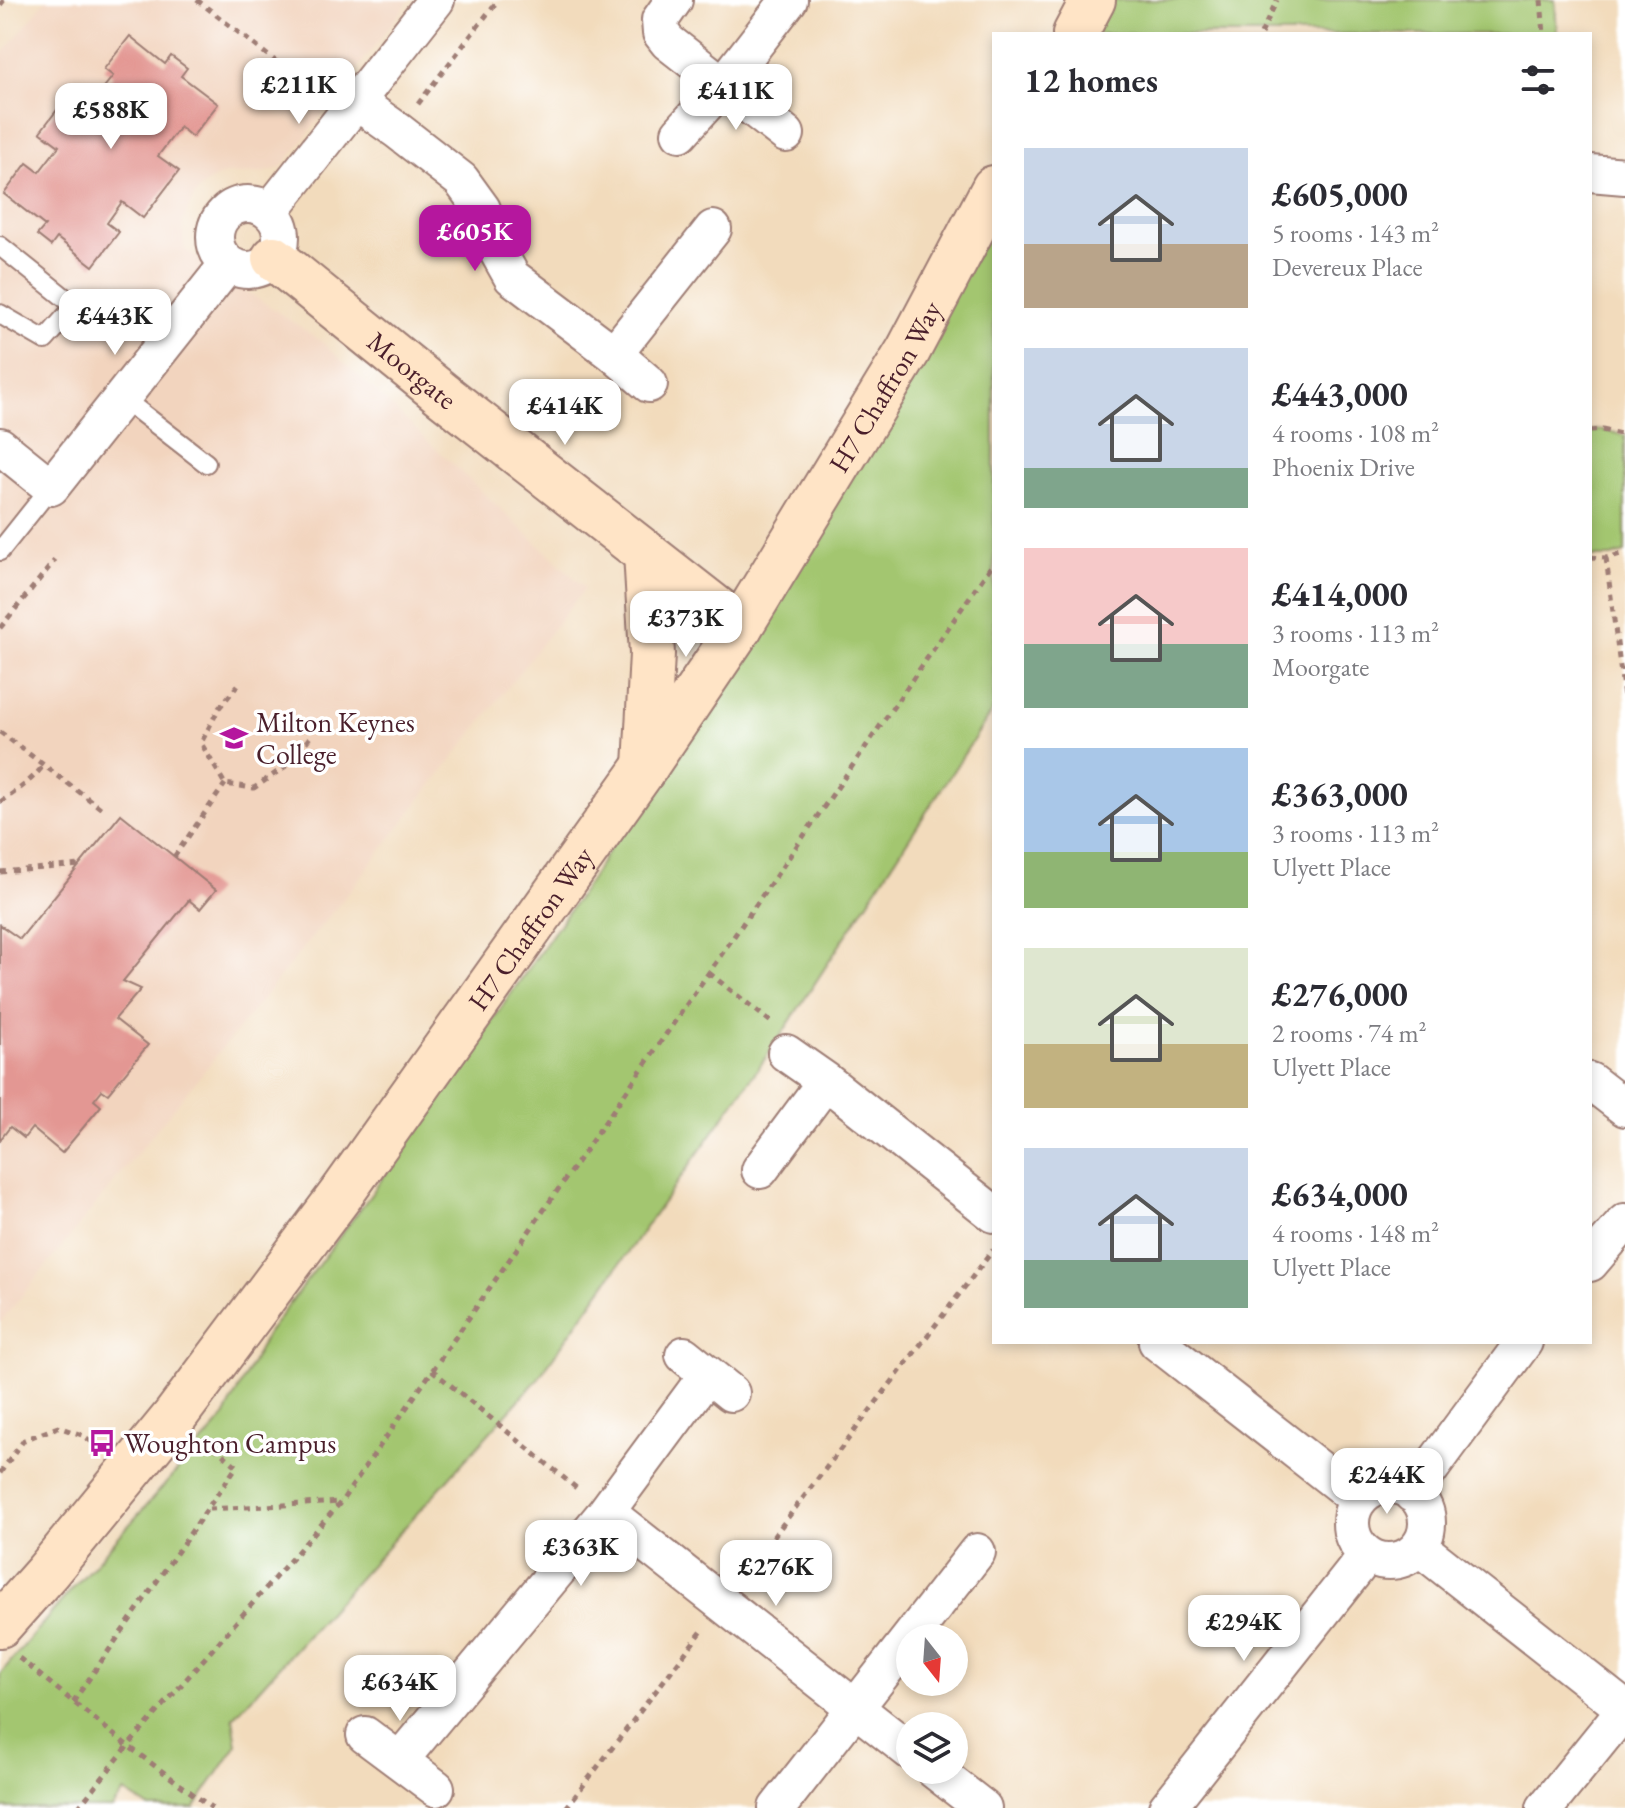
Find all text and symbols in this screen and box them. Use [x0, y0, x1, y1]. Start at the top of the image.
pin: £211K [243, 58, 355, 126]
text: 12 homes [1024, 58, 1158, 102]
icon: filters [1516, 58, 1560, 102]
pin: £411K [680, 64, 792, 132]
text: £211K [261, 67, 337, 101]
text: £411K [698, 73, 774, 107]
pin: £588K [55, 83, 167, 151]
text: £588K [73, 92, 149, 126]
text: £605,000 [1272, 172, 1408, 216]
icon: home [1088, 180, 1184, 276]
pin: £605K [419, 205, 531, 273]
text: £605K [437, 214, 513, 248]
text: 5 rooms · 143 m² [1272, 216, 1439, 250]
text: Devereux Place [1272, 250, 1423, 284]
pin: £443K [59, 289, 171, 357]
street label: H7 Chaffron Way [820, 294, 950, 479]
text: £443K [77, 298, 153, 332]
street label: Moorgate [360, 323, 464, 417]
text: £443,000 [1272, 372, 1408, 416]
pin: £414K [509, 379, 621, 447]
icon: home [1088, 380, 1184, 476]
text: £414K [527, 388, 603, 422]
text: 4 rooms · 108 m² [1272, 416, 1439, 450]
text: Phoenix Drive [1272, 450, 1415, 484]
text: £414,000 [1272, 572, 1408, 616]
icon: home [1088, 580, 1184, 676]
pin: £373K [630, 591, 742, 659]
text: £373K [648, 600, 724, 634]
text: 3 rooms · 113 m² [1272, 616, 1439, 650]
text: Moorgate [1272, 650, 1369, 684]
place label: Milton Keynes College [256, 704, 415, 772]
school or university icon: Milton Keynes College [219, 723, 249, 753]
text: £363,000 [1272, 772, 1408, 816]
icon: home [1088, 780, 1184, 876]
text: 3 rooms · 113 m² [1272, 816, 1439, 850]
street label: H7 Chaffron Way [460, 839, 601, 1017]
text: Ulyett Place [1272, 850, 1391, 884]
text: £276,000 [1272, 972, 1408, 1016]
icon: home [1088, 980, 1184, 1076]
text: 2 rooms · 74 m² [1272, 1016, 1427, 1050]
text: Ulyett Place [1272, 1050, 1391, 1084]
text: £634,000 [1272, 1172, 1408, 1216]
icon: home [1088, 1180, 1184, 1276]
text: 4 rooms · 148 m² [1272, 1216, 1439, 1250]
text: Ulyett Place [1272, 1250, 1391, 1284]
place label: Woughton Campus [124, 1425, 336, 1461]
bus stop icon: Woughton Campus [87, 1428, 117, 1458]
pin: £244K [1331, 1448, 1443, 1516]
text: £244K [1349, 1457, 1425, 1491]
pin: £363K [525, 1520, 637, 1588]
text: £363K [543, 1529, 619, 1563]
pin: £276K [720, 1540, 832, 1608]
text: £276K [738, 1549, 814, 1583]
pin: £294K [1188, 1595, 1300, 1663]
text: £294K [1206, 1604, 1282, 1638]
north arrow [896, 1624, 968, 1696]
map controls [896, 1624, 968, 1784]
pin: £634K [344, 1655, 456, 1723]
text: £634K [362, 1664, 438, 1698]
button: layers [896, 1712, 968, 1784]

